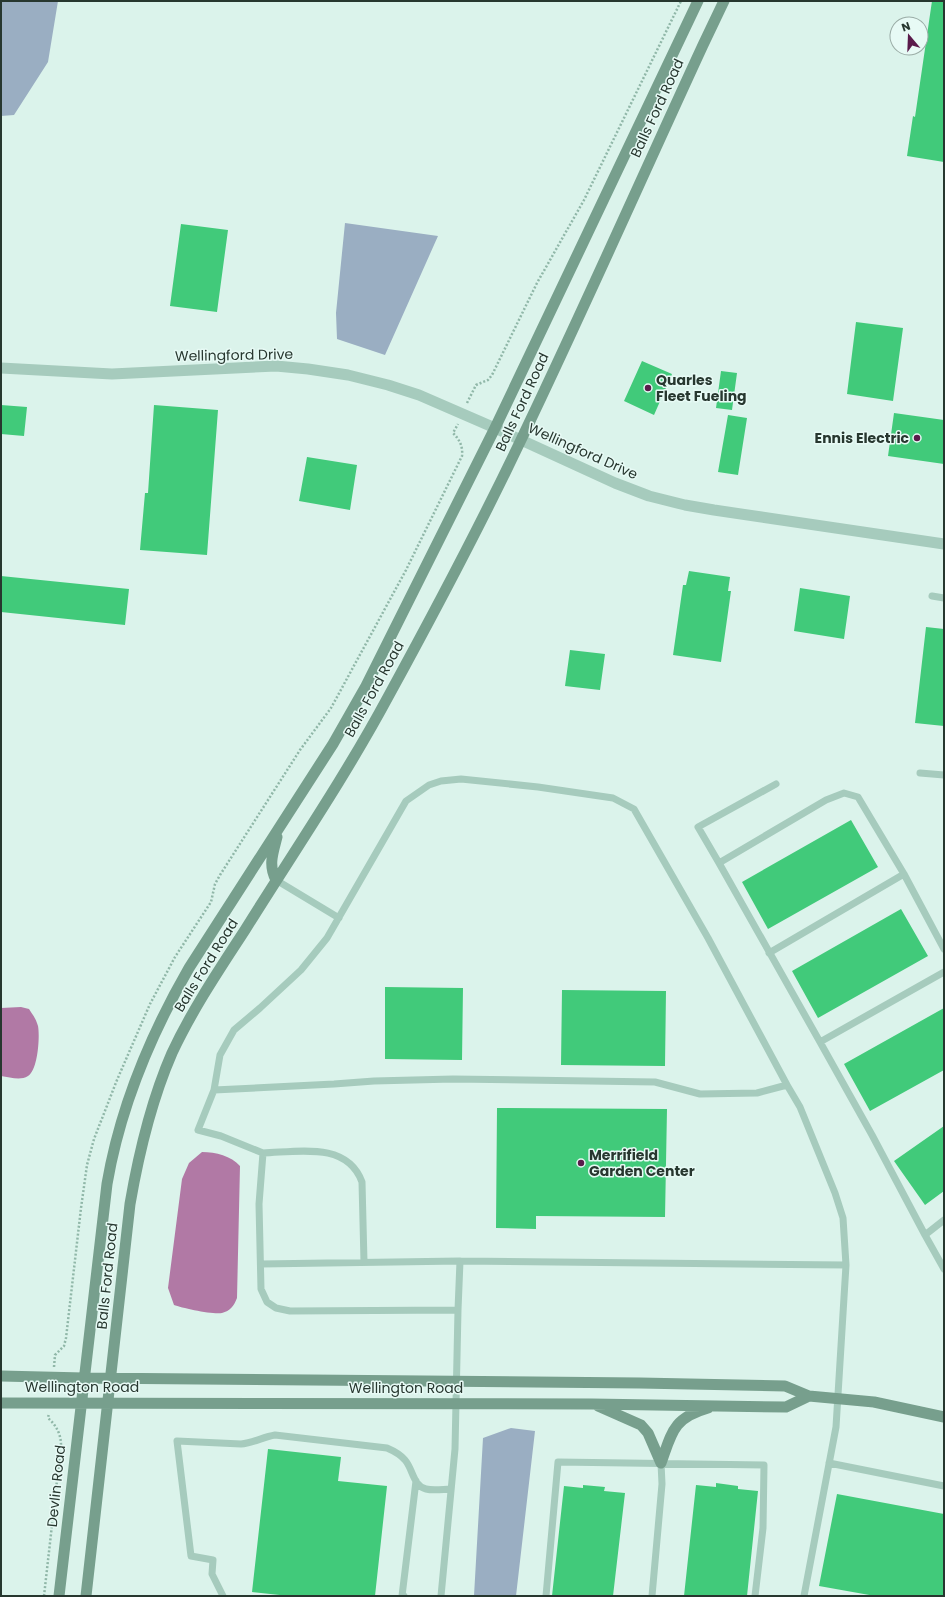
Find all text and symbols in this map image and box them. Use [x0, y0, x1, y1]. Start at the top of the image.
north arrow [889, 16, 929, 56]
text: N [899, 18, 912, 35]
street label: Balls Ford Road [625, 55, 689, 161]
street label: Wellingford Drive [175, 344, 294, 366]
street label: Balls Ford Road [490, 349, 554, 455]
place label: Quarles Fleet Fueling [656, 370, 747, 406]
marker: Quarles Fleet Fueling [643, 383, 653, 393]
street label: Wellingford Drive [525, 418, 641, 484]
place label: Ennis Electric [815, 428, 910, 448]
marker: Ennis Electric [912, 433, 922, 443]
street label: Balls Ford Road [339, 637, 409, 741]
street label: Balls Ford Road [169, 914, 243, 1016]
place label: Merrifield Garden Center [589, 1145, 695, 1181]
marker: Merrifield Garden Center [576, 1158, 586, 1168]
street label: Balls Ford Road [91, 1222, 123, 1330]
street label: Wellington Road [25, 1377, 139, 1397]
street label: Wellington Road [349, 1378, 463, 1398]
street label: Devlin Road [42, 1444, 70, 1528]

